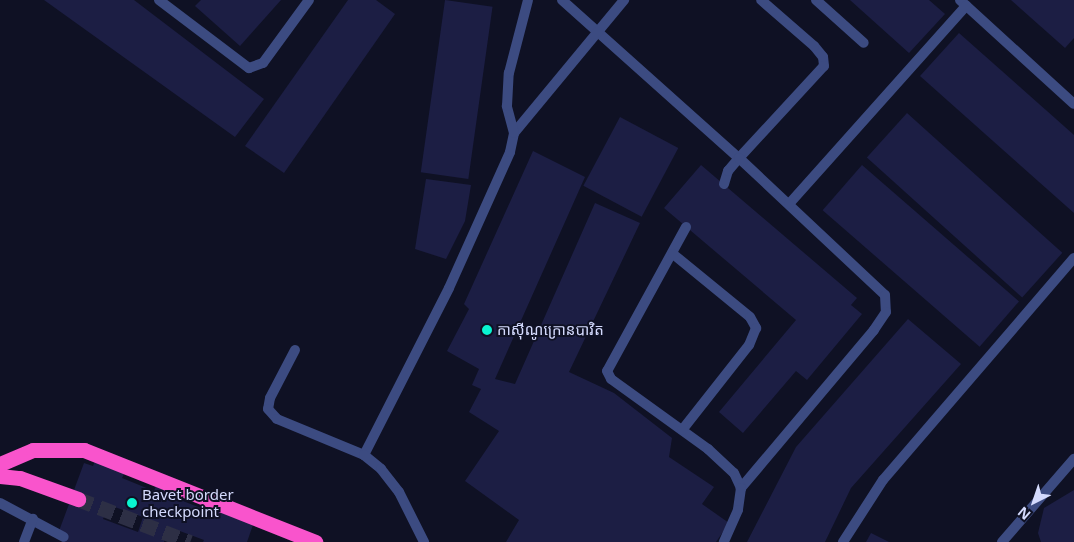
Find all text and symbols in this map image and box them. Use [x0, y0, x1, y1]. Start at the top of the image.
place label: កាស៊ីណូក្រោនបាវិត [497, 321, 604, 339]
marker: កាស៊ីណូក្រោនបាវិត [481, 324, 493, 336]
north arrow [1009, 477, 1059, 527]
place label: Bavet border checkpoint [142, 485, 234, 520]
marker: Bavet border checkpoint [126, 497, 138, 509]
text: N [1013, 503, 1034, 525]

